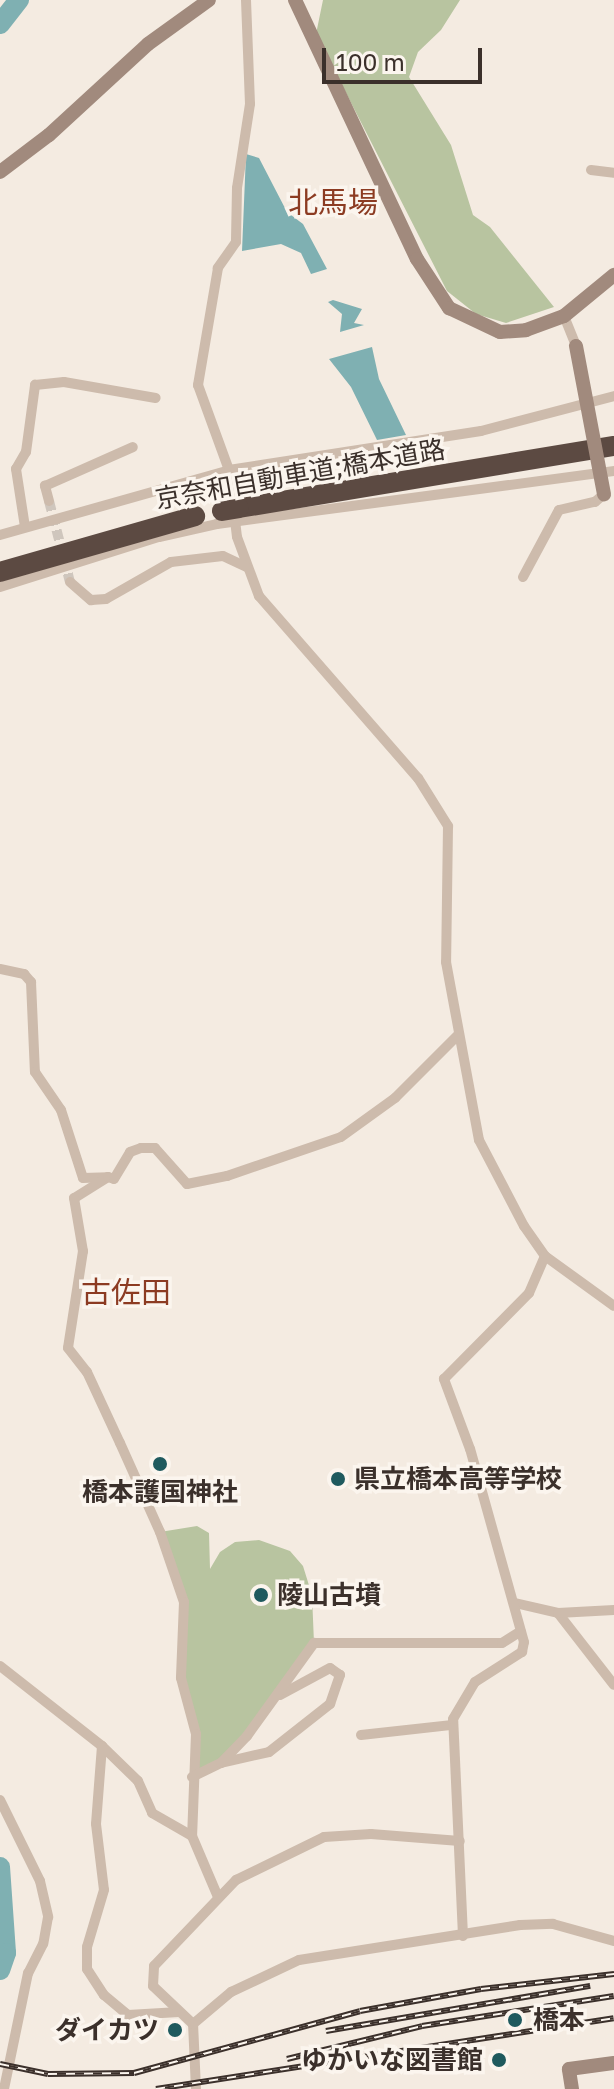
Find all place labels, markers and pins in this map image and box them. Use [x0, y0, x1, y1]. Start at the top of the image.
marker: 橋本護国神社 [151, 1455, 169, 1473]
place label: 県立橋本高等学校 [354, 1463, 562, 1495]
marker: 県立橋本高等学校 [329, 1470, 347, 1488]
place label: 橋本護国神社 [82, 1476, 238, 1508]
place label: 陵山古墳 [277, 1579, 381, 1611]
marker: 陵山古墳 [252, 1586, 270, 1604]
place label: 橋本 [533, 2004, 585, 2036]
marker: 橋本 [504, 2009, 526, 2031]
place label: ダイカツ [55, 2014, 159, 2046]
marker: ダイカツ [166, 2021, 184, 2039]
place label: ゆかいな図書館 [301, 2044, 483, 2076]
marker: ゆかいな図書館 [490, 2051, 508, 2069]

